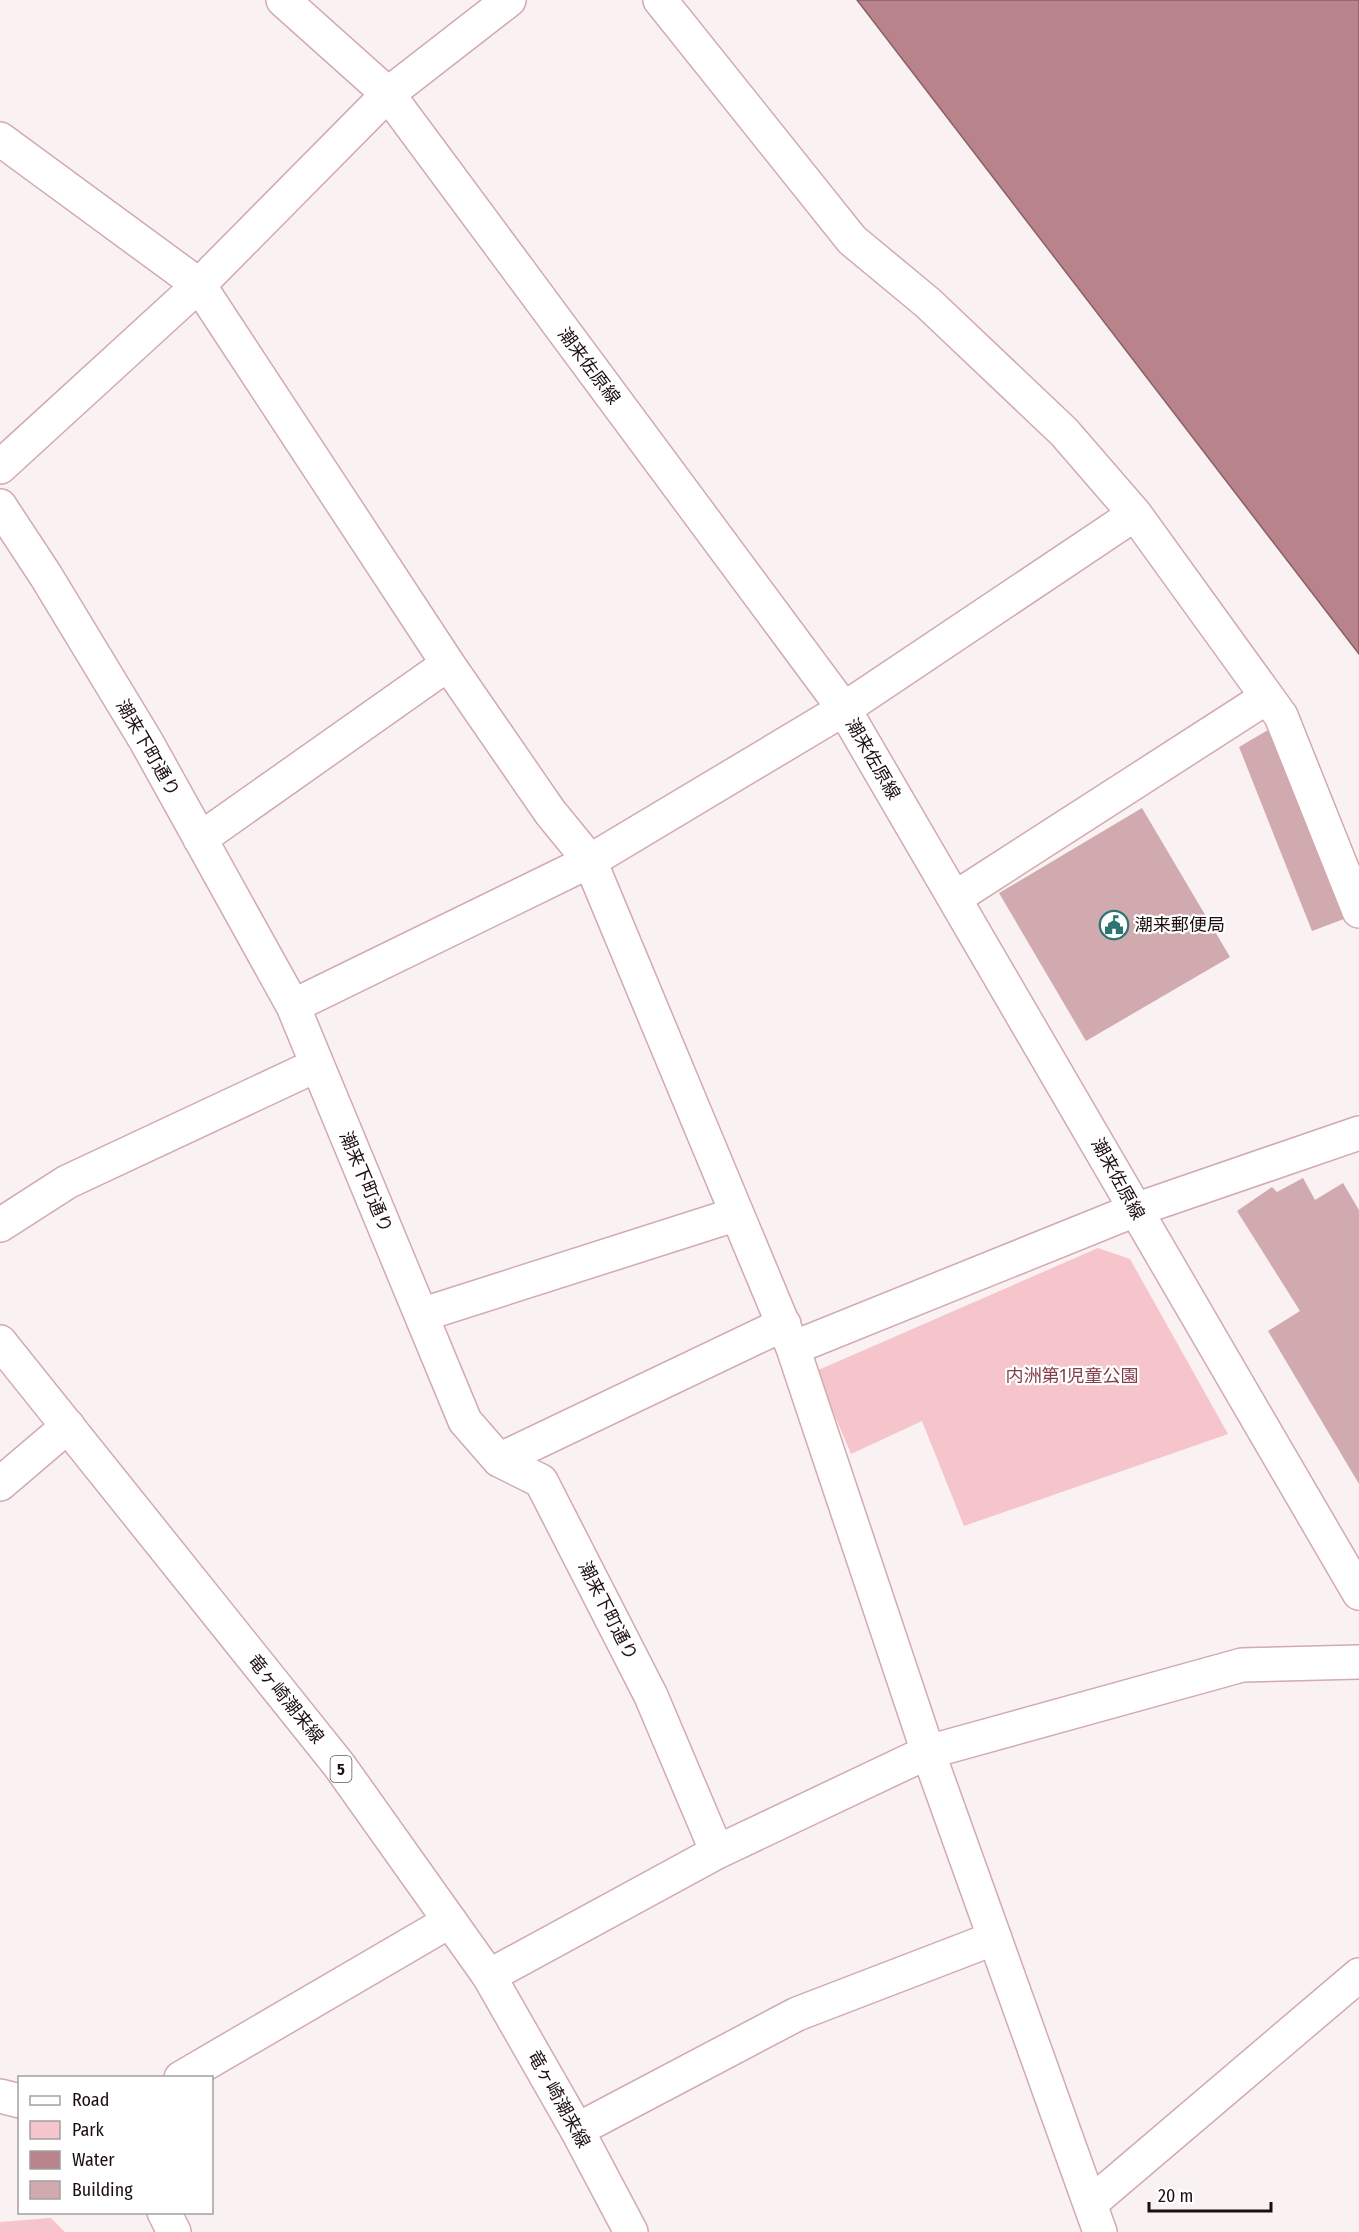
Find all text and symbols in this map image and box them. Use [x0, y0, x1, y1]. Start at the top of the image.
street label: 潮来佐原線 [553, 323, 625, 409]
street label: 潮来下町通り [111, 696, 185, 800]
street label: 潮来佐原線 [841, 715, 905, 803]
public building icon: 潮来郵便局 [1098, 909, 1130, 941]
place label: 潮来郵便局 [1135, 914, 1225, 936]
street label: 潮来下町通り [335, 1128, 397, 1236]
street label: 潮来佐原線 [1087, 1134, 1149, 1224]
park label: 内洲第1児童公園 [1005, 1365, 1139, 1387]
street label: 潮来下町通り [574, 1558, 642, 1664]
street label: 竜ヶ崎潮来線 [243, 1650, 329, 1748]
road number: 5 [330, 1756, 352, 1782]
street label: 竜ヶ崎潮来線 [523, 2046, 595, 2152]
legend [18, 2076, 213, 2214]
text: Road [72, 2089, 109, 2111]
text: Park [72, 2119, 105, 2141]
text: Water [72, 2149, 115, 2171]
scale bar [1149, 2175, 1270, 2213]
text: Building [72, 2179, 133, 2201]
text: 20 m [1158, 2185, 1193, 2207]

